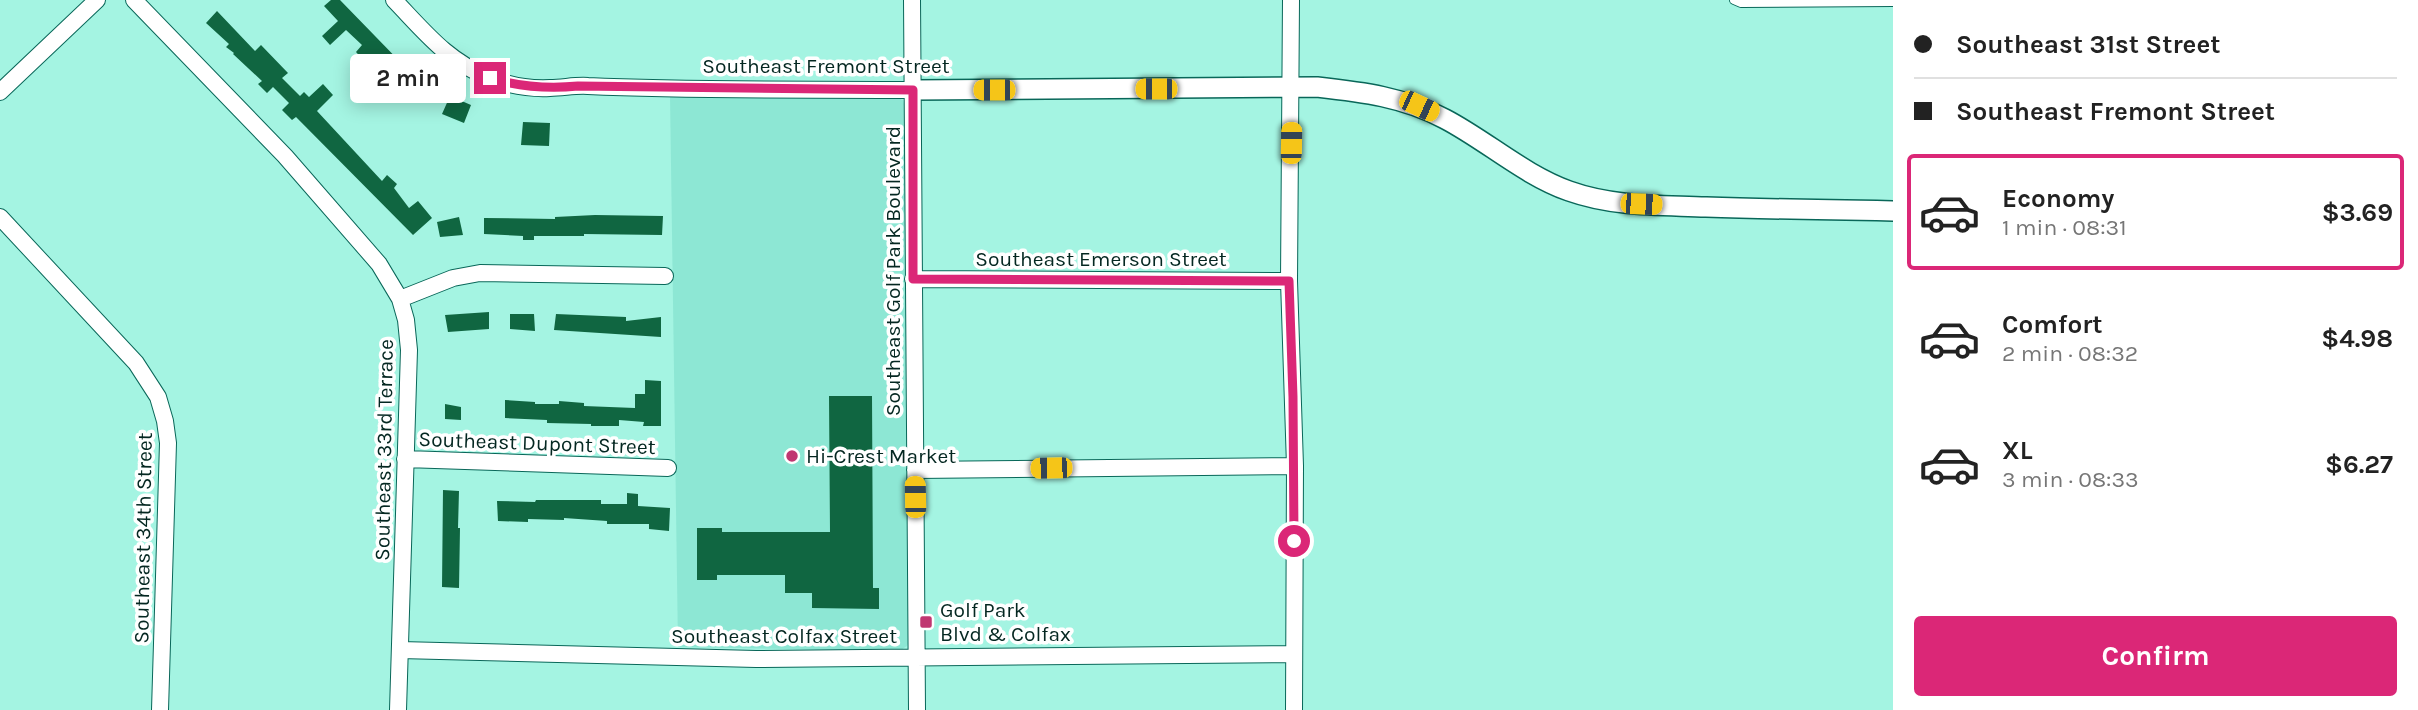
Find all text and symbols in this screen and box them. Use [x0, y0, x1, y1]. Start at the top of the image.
text: Southeast 31st Street [1956, 29, 2220, 60]
callout: 2 min [350, 54, 466, 102]
street label: Southeast Fremont Street [702, 54, 950, 78]
route end [474, 62, 506, 94]
text: 2 min [376, 65, 440, 92]
car [1136, 79, 1178, 100]
car [974, 80, 1016, 101]
car [1396, 88, 1443, 124]
text: Southeast Fremont Street [1956, 96, 2275, 127]
car [1281, 122, 1302, 164]
street label: Southeast Golf Park Boulevard [881, 126, 905, 416]
icon: car [1918, 181, 1981, 244]
text: Economy [2002, 183, 2114, 214]
car [1620, 193, 1663, 215]
text: $3.69 [2322, 197, 2393, 228]
text: 1 min · 08:31 [2002, 214, 2127, 241]
street label: Southeast Emerson Street [975, 247, 1227, 271]
icon: car [1918, 307, 1981, 370]
text: Comfort [2002, 309, 2103, 340]
text: $4.98 [2321, 323, 2393, 354]
street label: Southeast 33rd Terrace [370, 339, 398, 561]
text: 2 min · 08:32 [2002, 340, 2138, 367]
street label: Southeast Dupont Street [418, 427, 656, 459]
street label: Southeast 34th Street [129, 432, 157, 644]
icon: car [1918, 433, 1981, 496]
text: XL [2002, 435, 2033, 466]
place label: Hi-Crest Market [806, 444, 956, 468]
marker: Hi-Crest Market [784, 448, 800, 464]
text: $6.27 [2325, 449, 2393, 480]
car [1030, 457, 1073, 479]
text: 3 min · 08:33 [2002, 466, 2139, 493]
car [905, 476, 926, 518]
route start [1278, 525, 1310, 557]
place label: Golf Park Blvd & Colfax [940, 598, 1071, 646]
marker: Golf Park Blvd & Colfax [918, 614, 934, 630]
button: Confirm [1914, 616, 2397, 696]
street label: Southeast Colfax Street [671, 624, 897, 648]

